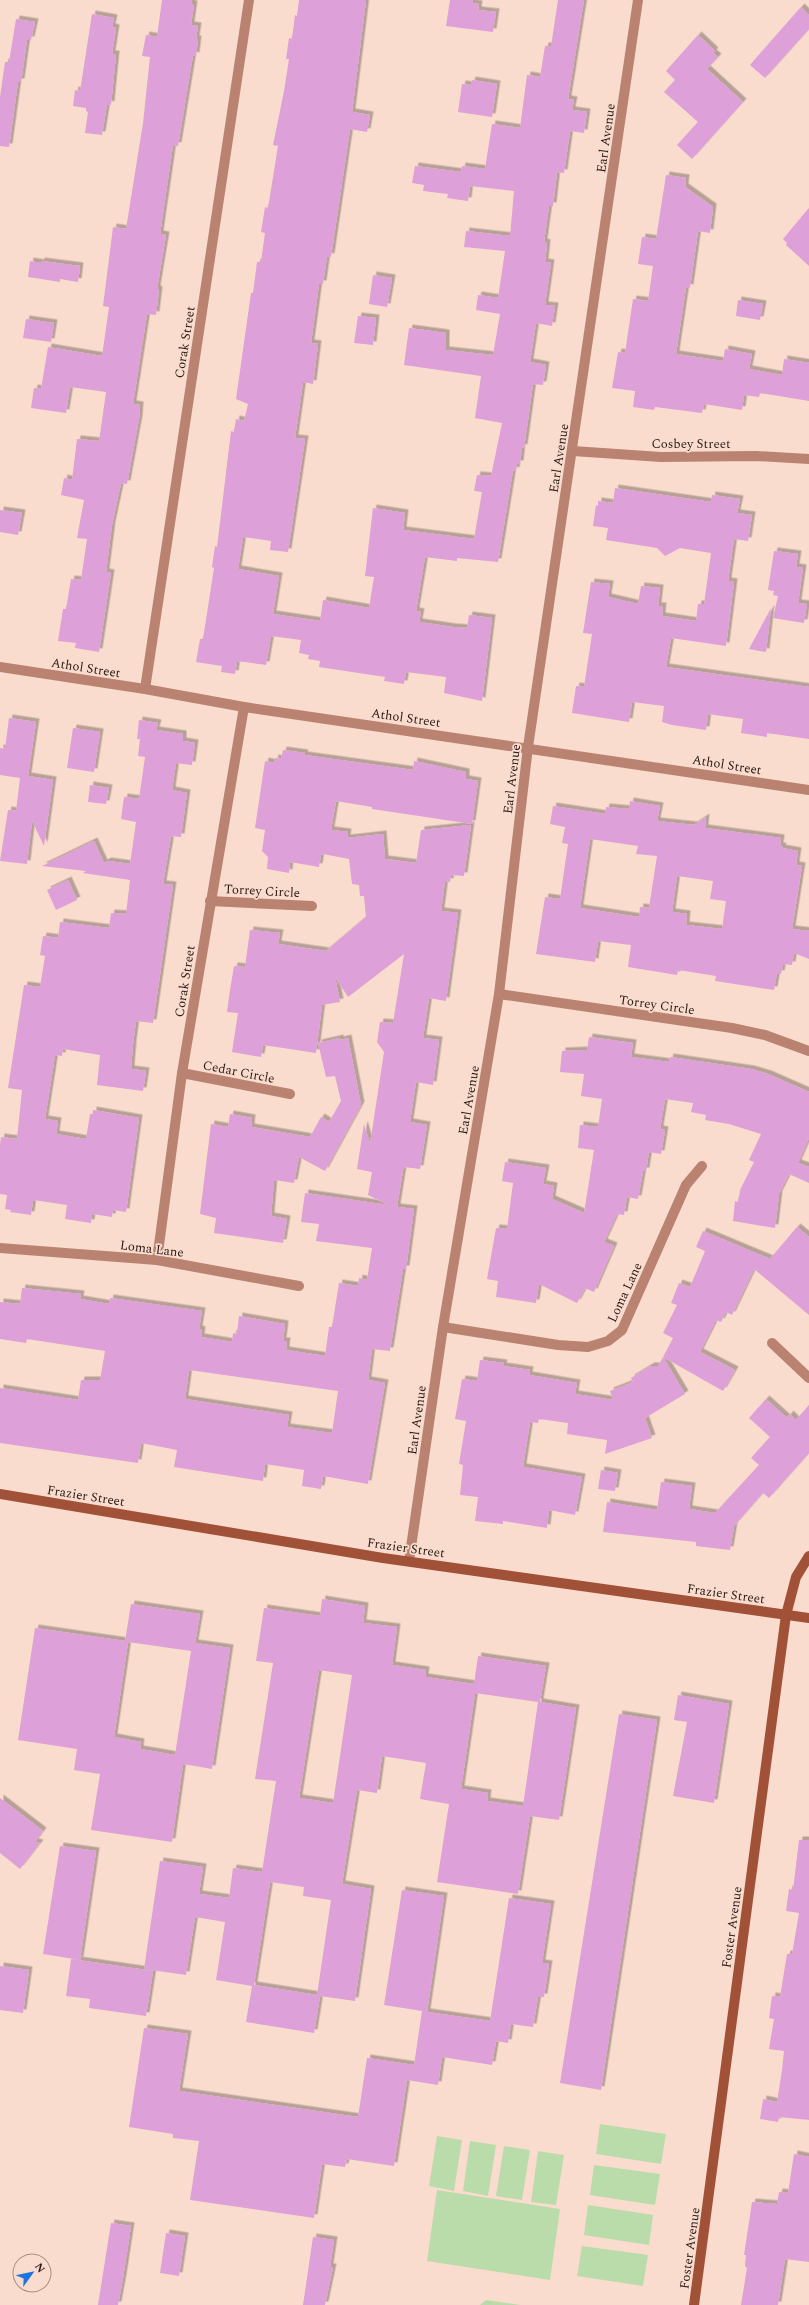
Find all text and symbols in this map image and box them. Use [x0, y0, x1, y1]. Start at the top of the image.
street label: Earl Avenue [591, 102, 621, 174]
street label: Corak Street [169, 304, 201, 380]
street label: Earl Avenue [544, 422, 574, 494]
street label: Cosbey Street [651, 434, 731, 454]
street label: Athol Street [50, 653, 122, 683]
street label: Athol Street [370, 703, 442, 733]
street label: Earl Avenue [498, 743, 526, 815]
street label: Athol Street [691, 750, 763, 780]
street label: Torrey Circle [223, 879, 301, 903]
street label: Corak Street [169, 943, 201, 1019]
street label: Torrey Circle [618, 990, 696, 1020]
street label: Cedar Circle [201, 1055, 276, 1089]
street label: Earl Avenue [453, 1064, 485, 1136]
street label: Loma Lane [119, 1235, 185, 1263]
street label: Loma Lane [602, 1259, 648, 1326]
street label: Earl Avenue [402, 1384, 432, 1456]
street label: Frazier Street [46, 1480, 126, 1512]
street label: Frazier Street [366, 1533, 446, 1563]
street label: Frazier Street [686, 1579, 766, 1609]
street label: Foster Avenue [716, 1885, 748, 1969]
street label: Foster Avenue [674, 2206, 706, 2290]
north arrow [12, 2253, 52, 2293]
text: N [30, 2259, 50, 2276]

